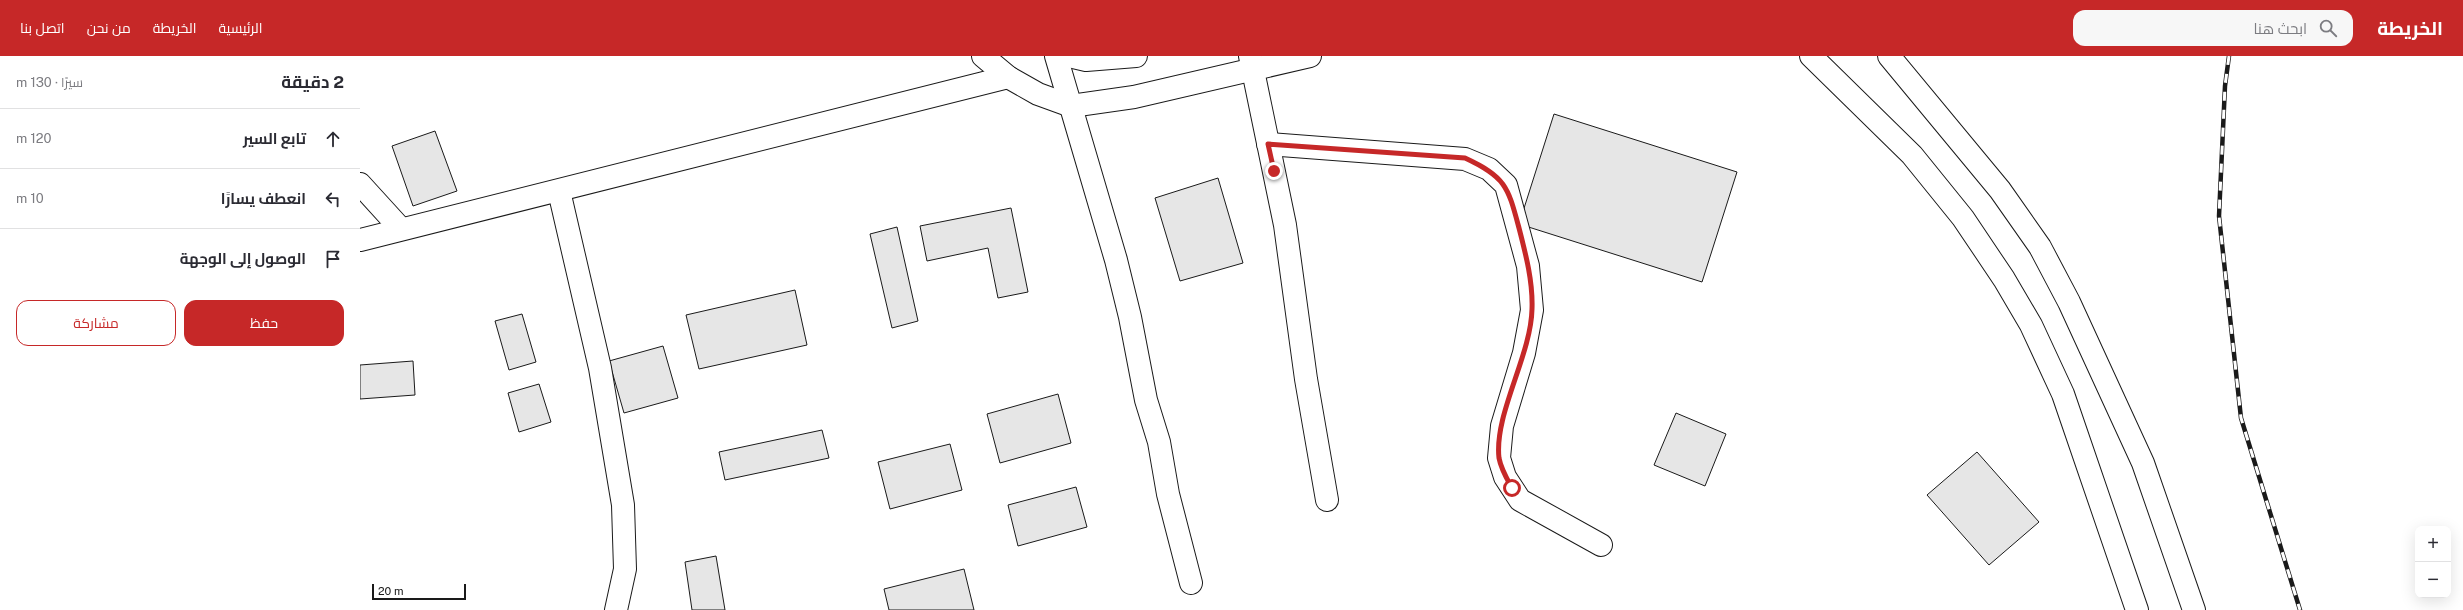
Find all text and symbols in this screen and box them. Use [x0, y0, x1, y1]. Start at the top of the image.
search box [2073, 10, 2353, 46]
icon: search [2317, 17, 2339, 39]
text: الخريطة [2377, 17, 2443, 39]
text: اتصل بنا [20, 20, 65, 36]
text: من نحن [87, 20, 131, 36]
text: الخريطة [153, 20, 196, 36]
text: الرئيسية [218, 20, 262, 36]
text: ابحث هنا [2253, 20, 2307, 37]
text: 2 دقيقة [281, 72, 344, 92]
text: سيرًا · 130 m [16, 75, 83, 90]
icon: ahead [322, 128, 344, 150]
text: تابع السير [243, 130, 306, 147]
text: 120 m [16, 131, 51, 146]
route end [1265, 162, 1283, 180]
icon: left [322, 188, 344, 210]
text: انعطف يسارًا [221, 190, 306, 207]
text: 10 m [16, 191, 44, 206]
icon: arrive [322, 248, 344, 270]
text: الوصول إلى الوجهة [180, 250, 306, 267]
button: مشاركة [16, 300, 176, 346]
button: حفظ [184, 300, 344, 346]
route start [1503, 479, 1521, 497]
map controls [2415, 526, 2451, 598]
button: + [2415, 526, 2451, 562]
button: − [2415, 562, 2451, 598]
scale bar [372, 582, 466, 601]
text: 20 m [378, 585, 403, 597]

